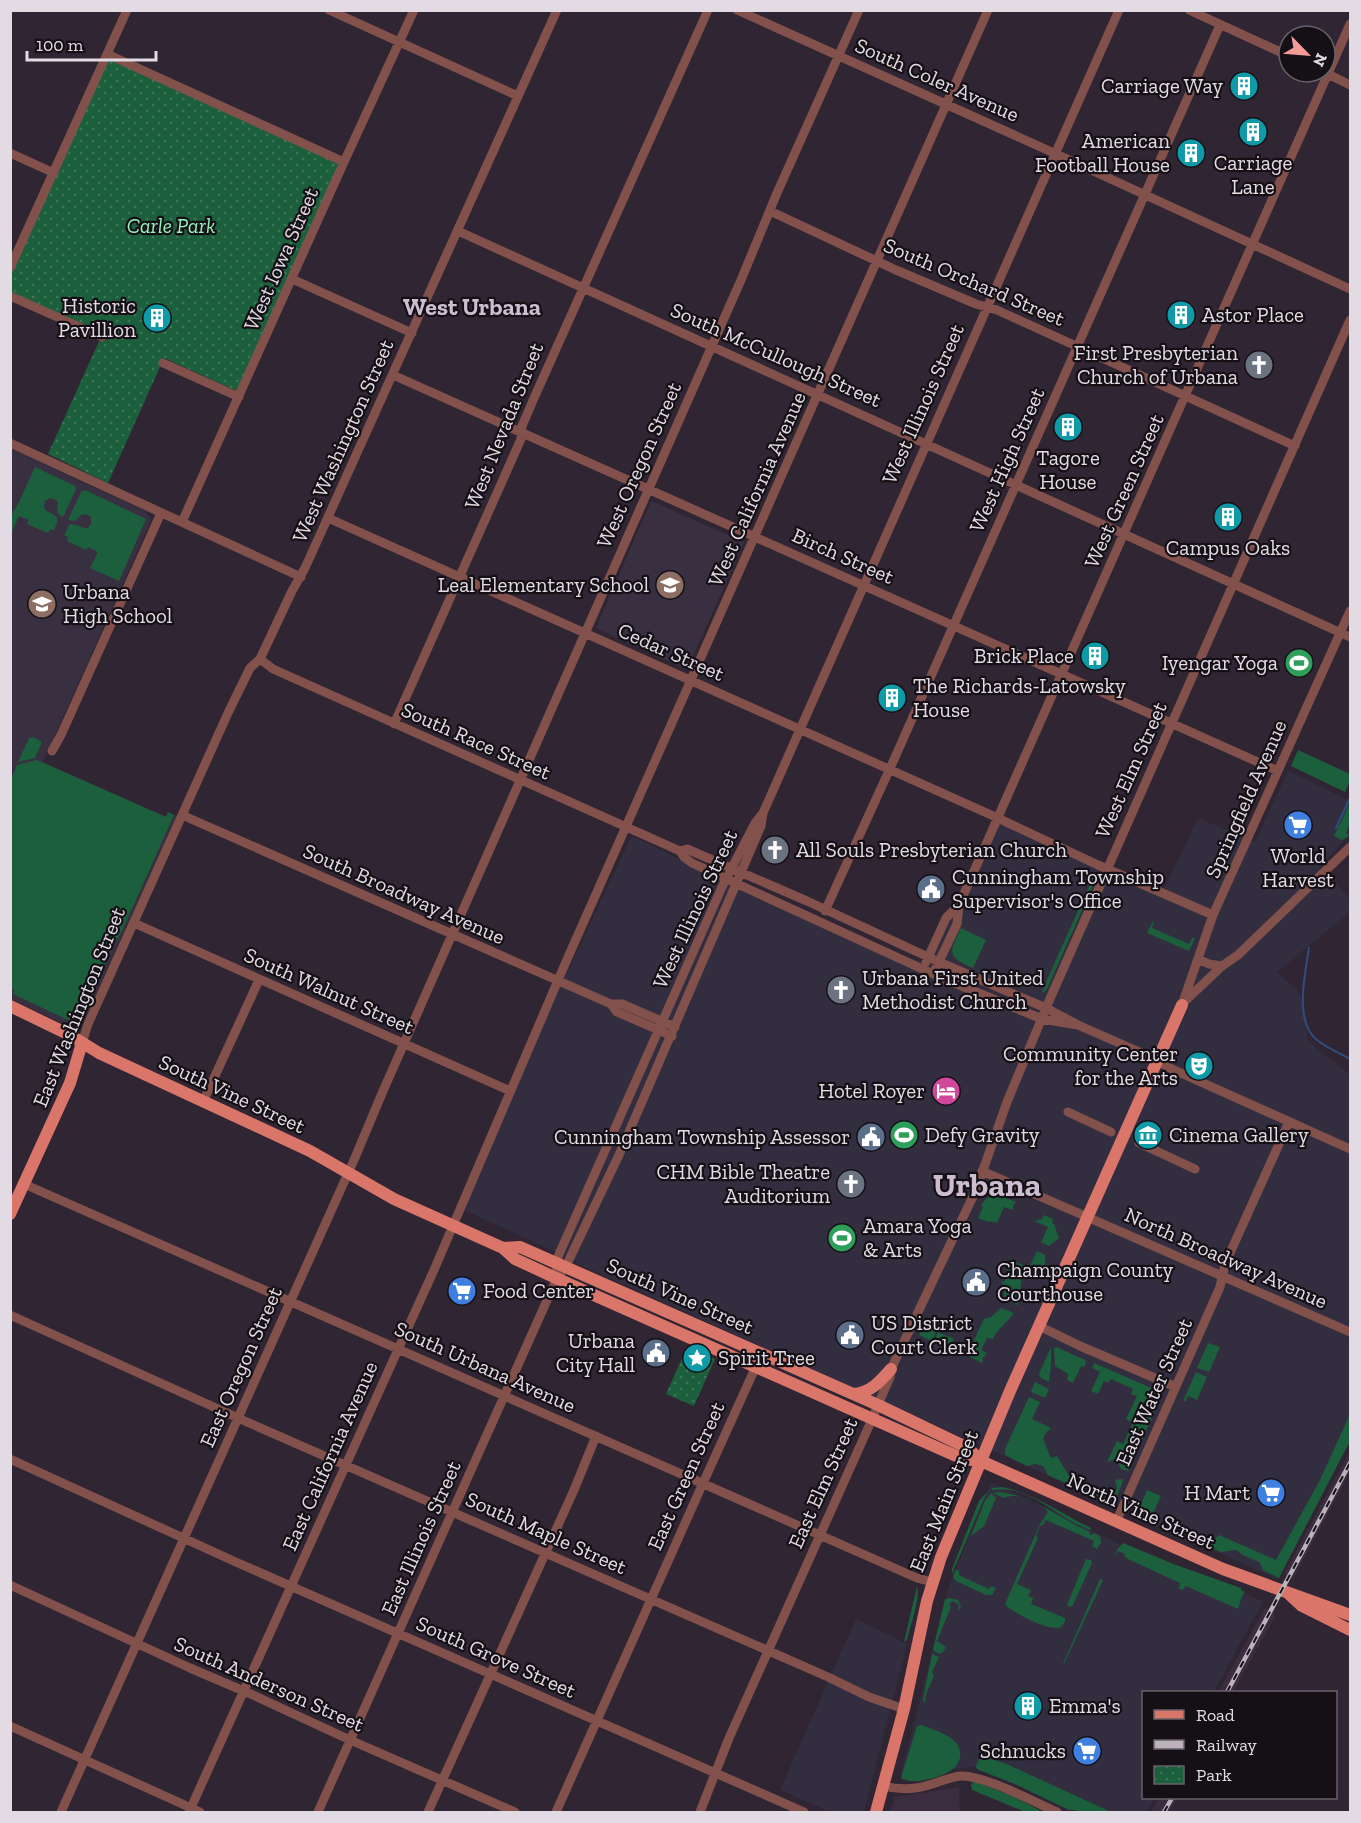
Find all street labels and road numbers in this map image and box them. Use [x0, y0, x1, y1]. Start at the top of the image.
street label: South Coler Avenue [851, 32, 1023, 127]
street label: West Iowa Street [238, 183, 323, 334]
street label: South Orchard Street [880, 232, 1069, 331]
street label: South McCullough Street [667, 297, 886, 412]
street label: West Illinois Street [876, 320, 969, 487]
street label: West Washington Street [286, 335, 399, 546]
street label: West Nevada Street [459, 339, 548, 513]
street label: West Oregon Street [591, 378, 686, 552]
street label: West High Street [964, 384, 1050, 536]
street label: West California Avenue [702, 388, 811, 590]
street label: West Green Street [1078, 410, 1169, 571]
street label: Birch Street [788, 522, 898, 589]
street label: Cedar Street [614, 617, 728, 686]
street label: South Race Street [398, 696, 555, 785]
street label: West Elm Street [1089, 698, 1172, 842]
street label: Springfield Avenue [1199, 716, 1292, 882]
street label: West Illinois Street [647, 825, 742, 992]
street label: South Broadway Avenue [299, 838, 509, 949]
street label: East Washington Street [27, 903, 130, 1110]
street label: South Walnut Street [240, 942, 418, 1039]
street label: South Vine Street [155, 1049, 309, 1138]
street label: North Broadway Avenue [1121, 1202, 1332, 1314]
street label: South Vine Street [603, 1252, 758, 1339]
street label: East Oregon Street [194, 1283, 287, 1451]
street label: East Water Street [1110, 1314, 1197, 1469]
street label: South Urbana Avenue [391, 1315, 580, 1418]
street label: East California Avenue [277, 1357, 383, 1554]
street label: East Green Street [642, 1398, 729, 1554]
street label: East Elm Street [783, 1413, 863, 1552]
street label: East Main Street [904, 1426, 983, 1575]
street label: East Illinois Street [375, 1457, 466, 1619]
street label: North Vine Street [1063, 1467, 1219, 1554]
street label: South Maple Street [462, 1486, 631, 1579]
street label: South Grove Street [413, 1610, 580, 1703]
street label: South Anderson Street [170, 1630, 368, 1737]

